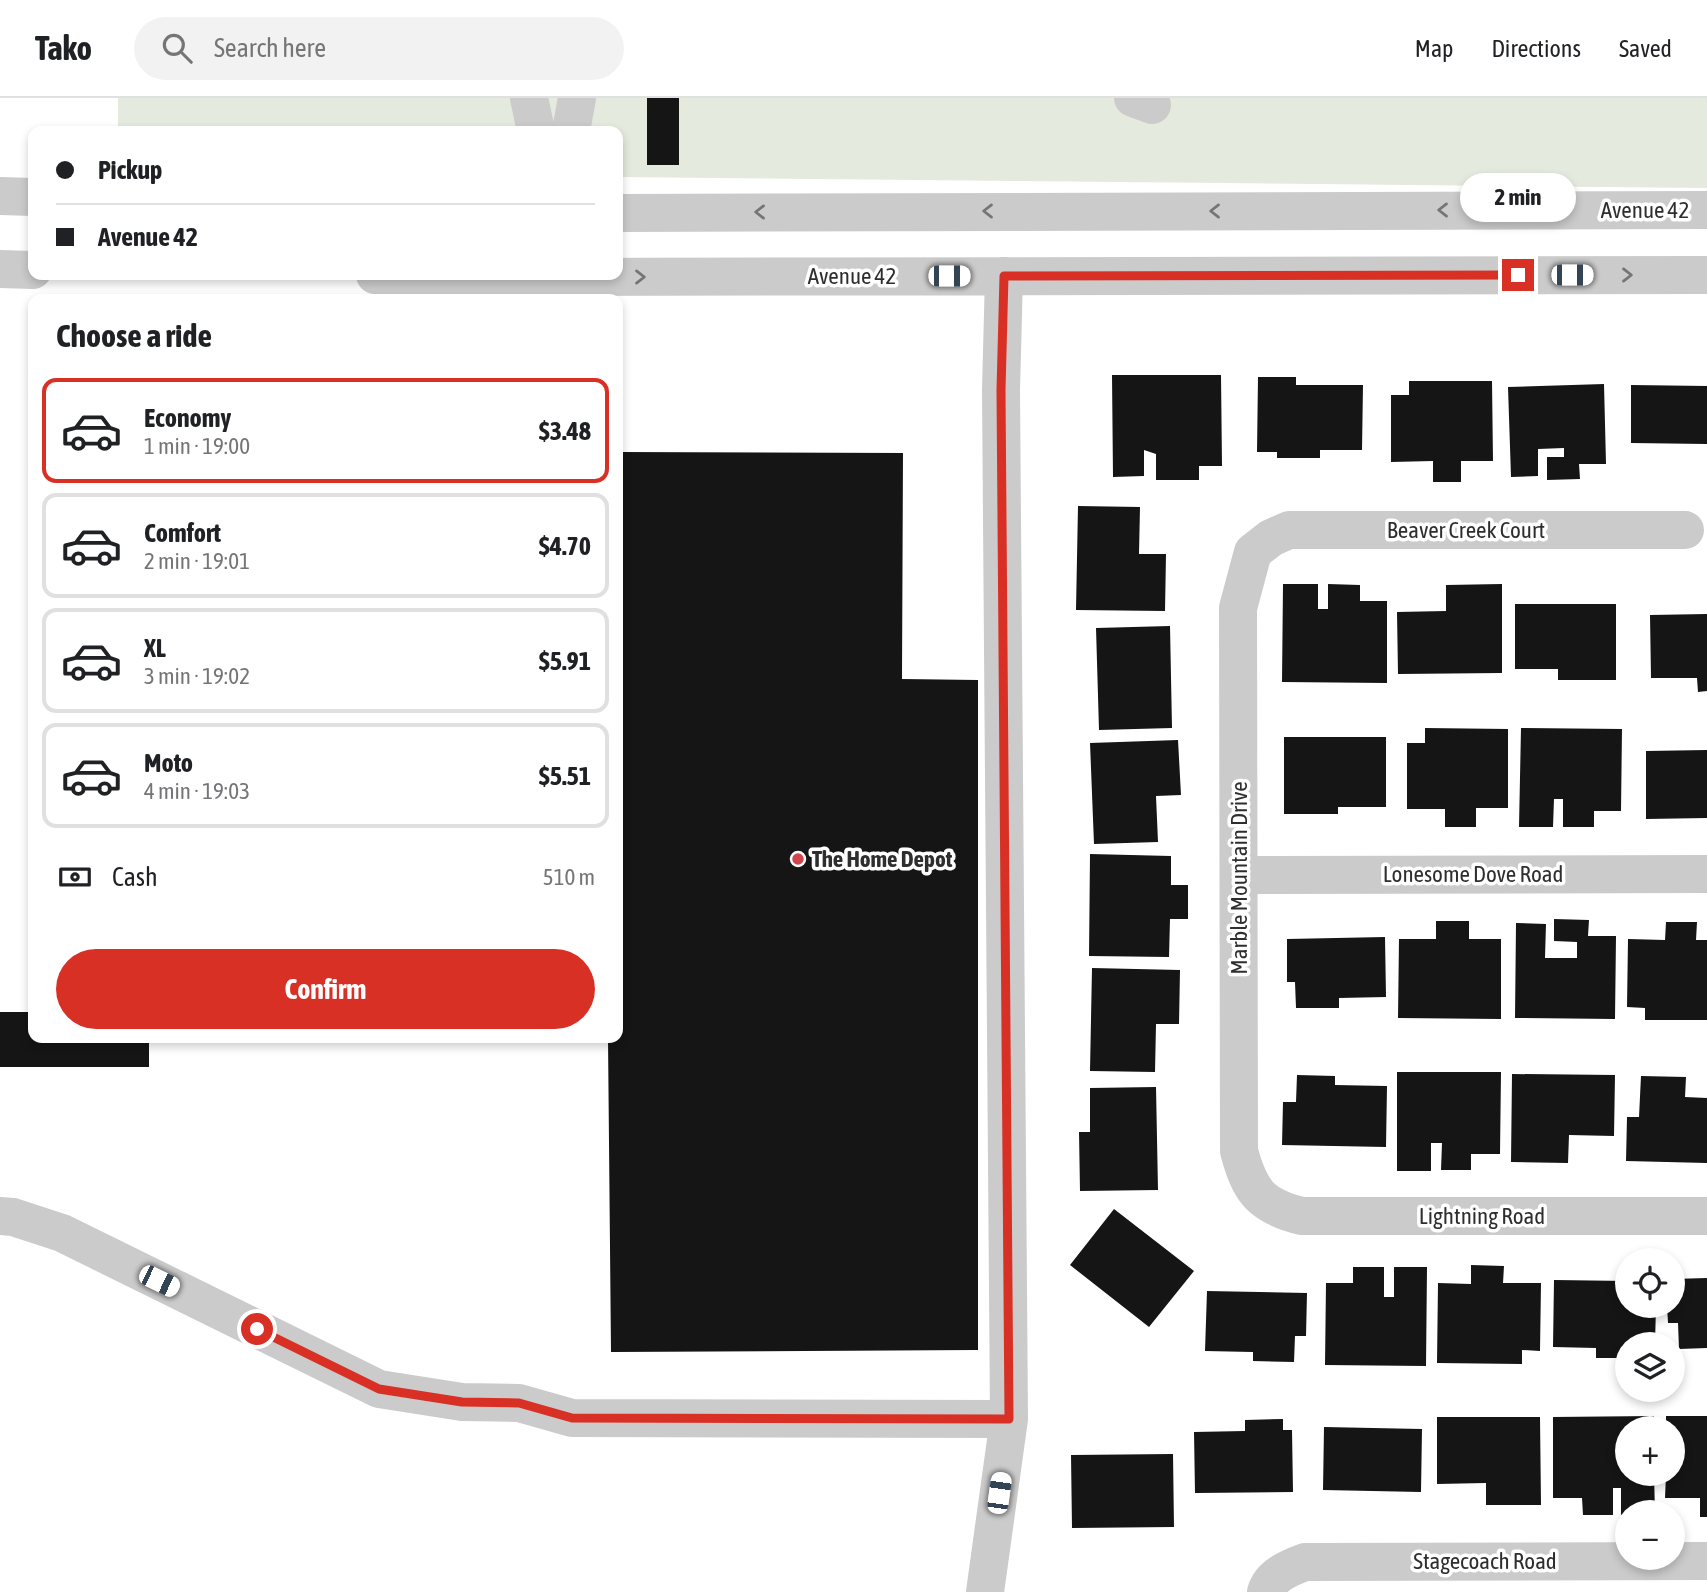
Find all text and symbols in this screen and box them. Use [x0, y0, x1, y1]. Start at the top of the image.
search box [134, 17, 624, 80]
text: Tako [35, 29, 92, 67]
icon: search [158, 29, 196, 67]
text: Search here [214, 33, 326, 63]
text: Map [1415, 35, 1453, 62]
text: Directions [1491, 35, 1581, 62]
text: Saved [1619, 35, 1672, 62]
text: Pickup [98, 155, 162, 185]
callout: 2 min [1460, 174, 1576, 222]
text: 2 min [1495, 184, 1541, 210]
street label: Avenue 42 [1601, 197, 1689, 223]
one-way arrow [1437, 202, 1448, 218]
one-way arrow [982, 203, 993, 219]
one-way arrow [1210, 203, 1220, 219]
one-way arrow [755, 204, 765, 220]
text: Avenue 42 [98, 222, 198, 252]
route end [1502, 259, 1534, 291]
street label: Avenue 42 [808, 263, 896, 289]
car [1552, 265, 1594, 286]
car [929, 266, 971, 287]
one-way arrow [1622, 267, 1632, 283]
one-way arrow [635, 269, 645, 285]
text: Choose a ride [56, 317, 212, 354]
icon: car [60, 399, 123, 462]
text: Economy [144, 403, 231, 433]
text: $3.48 [539, 416, 591, 446]
text: 1 min · 19:00 [144, 433, 250, 459]
icon: car [60, 514, 123, 577]
street label: Beaver Creek Court [1387, 517, 1545, 543]
text: Comfort [144, 518, 221, 548]
text: $4.70 [539, 531, 591, 561]
text: 2 min · 19:01 [144, 548, 250, 574]
icon: car [60, 629, 123, 692]
text: XL [144, 633, 166, 663]
text: $5.91 [539, 646, 591, 676]
text: 3 min · 19:02 [144, 663, 250, 689]
icon: car [60, 744, 123, 807]
text: Moto [144, 748, 193, 778]
text: $5.51 [539, 761, 591, 791]
text: 4 min · 19:03 [144, 778, 250, 804]
street label: Marble Mountain Drive [1226, 781, 1252, 975]
place label: The Home Depot [812, 846, 953, 872]
marker: The Home Depot [790, 851, 806, 867]
icon: cash [56, 858, 94, 896]
street label: Lonesome Dove Road [1383, 861, 1563, 887]
text: Cash [112, 862, 158, 892]
text: 510 m [543, 864, 595, 890]
button: Confirm [56, 949, 595, 1029]
street label: Lightning Road [1419, 1203, 1545, 1229]
map controls [1615, 1248, 1685, 1570]
button: locate [1615, 1248, 1685, 1318]
car [136, 1262, 183, 1300]
route start [241, 1313, 273, 1345]
button: layers [1615, 1332, 1685, 1402]
button: + [1615, 1416, 1685, 1486]
car [986, 1471, 1013, 1515]
button: − [1615, 1500, 1685, 1570]
street label: Stagecoach Road [1413, 1548, 1557, 1574]

